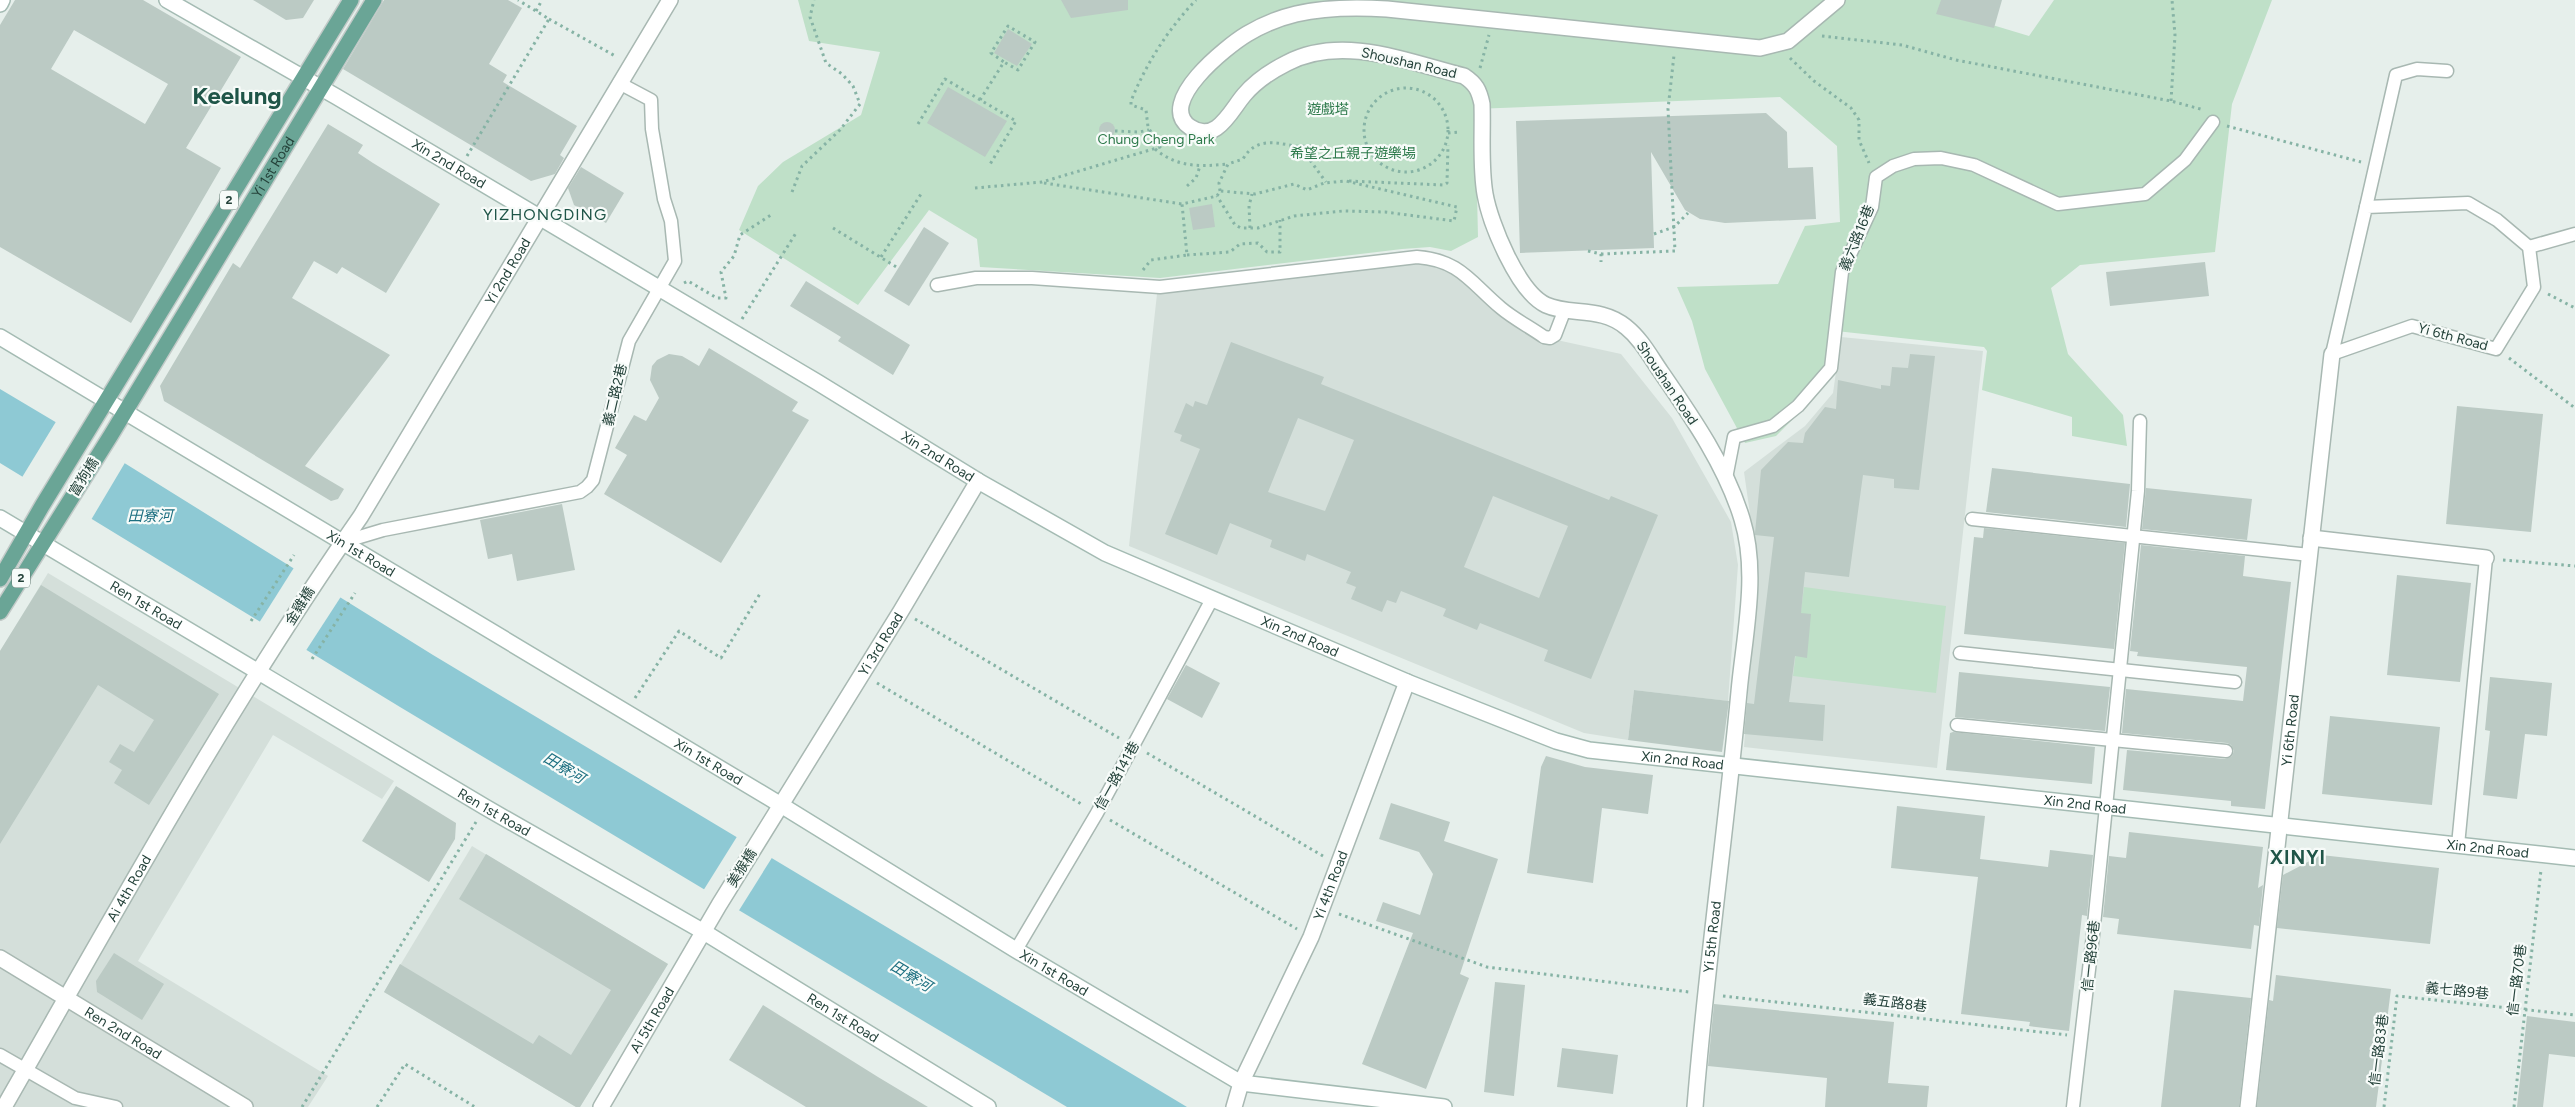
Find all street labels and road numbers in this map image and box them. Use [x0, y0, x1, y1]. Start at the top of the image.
street label: Shoushan Road [1360, 44, 1458, 82]
street label: Yi 1st Road [248, 133, 298, 201]
street label: Xin 2nd Road [409, 135, 489, 192]
road number: 2 [220, 190, 238, 210]
street label: 義六路16巷 [1836, 202, 1878, 274]
street label: Yi 2nd Road [481, 235, 534, 308]
street label: Yi 6th Road [2416, 319, 2490, 355]
street label: Shoushan Road [1633, 338, 1701, 428]
street label: 義二路2巷 [600, 362, 630, 428]
street label: Xin 2nd Road [898, 427, 978, 485]
street label: 富狗橋 [66, 455, 102, 499]
street label: Xin 1st Road [324, 526, 398, 580]
road number: 2 [12, 568, 30, 588]
street label: Ren 1st Road [107, 577, 185, 633]
street label: 金雞橋 [282, 584, 318, 628]
street label: Yi 3rd Road [855, 609, 907, 679]
street label: Xin 2nd Road [1259, 612, 1341, 660]
street label: Yi 6th Road [2278, 694, 2302, 767]
street label: Xin 1st Road [671, 735, 746, 789]
street label: 信一路141巷 [1091, 739, 1143, 813]
street label: Xin 2nd Road [1641, 747, 1725, 773]
street label: Ren 1st Road [455, 784, 533, 840]
street label: Xin 2nd Road [2043, 791, 2127, 817]
street label: Xin 2nd Road [2446, 835, 2530, 861]
street label: 美猴橋 [724, 846, 760, 890]
street label: Yi 4th Road [1310, 848, 1351, 922]
street label: Ai 4th Road [103, 852, 155, 924]
street label: Yi 5th Road [1700, 900, 1725, 974]
street label: 信一路96巷 [2079, 919, 2103, 993]
street label: 信一路70巷 [2504, 943, 2530, 1017]
street label: Xin 1st Road [1017, 946, 1091, 999]
street label: 義七路9巷 [2424, 979, 2490, 1003]
street label: Ai 5th Road [626, 984, 678, 1056]
street label: Ren 1st Road [804, 989, 882, 1046]
street label: 義五路8巷 [1862, 991, 1928, 1015]
street label: Ren 2nd Road [81, 1003, 165, 1063]
street label: 信一路83巷 [2366, 1013, 2392, 1087]

